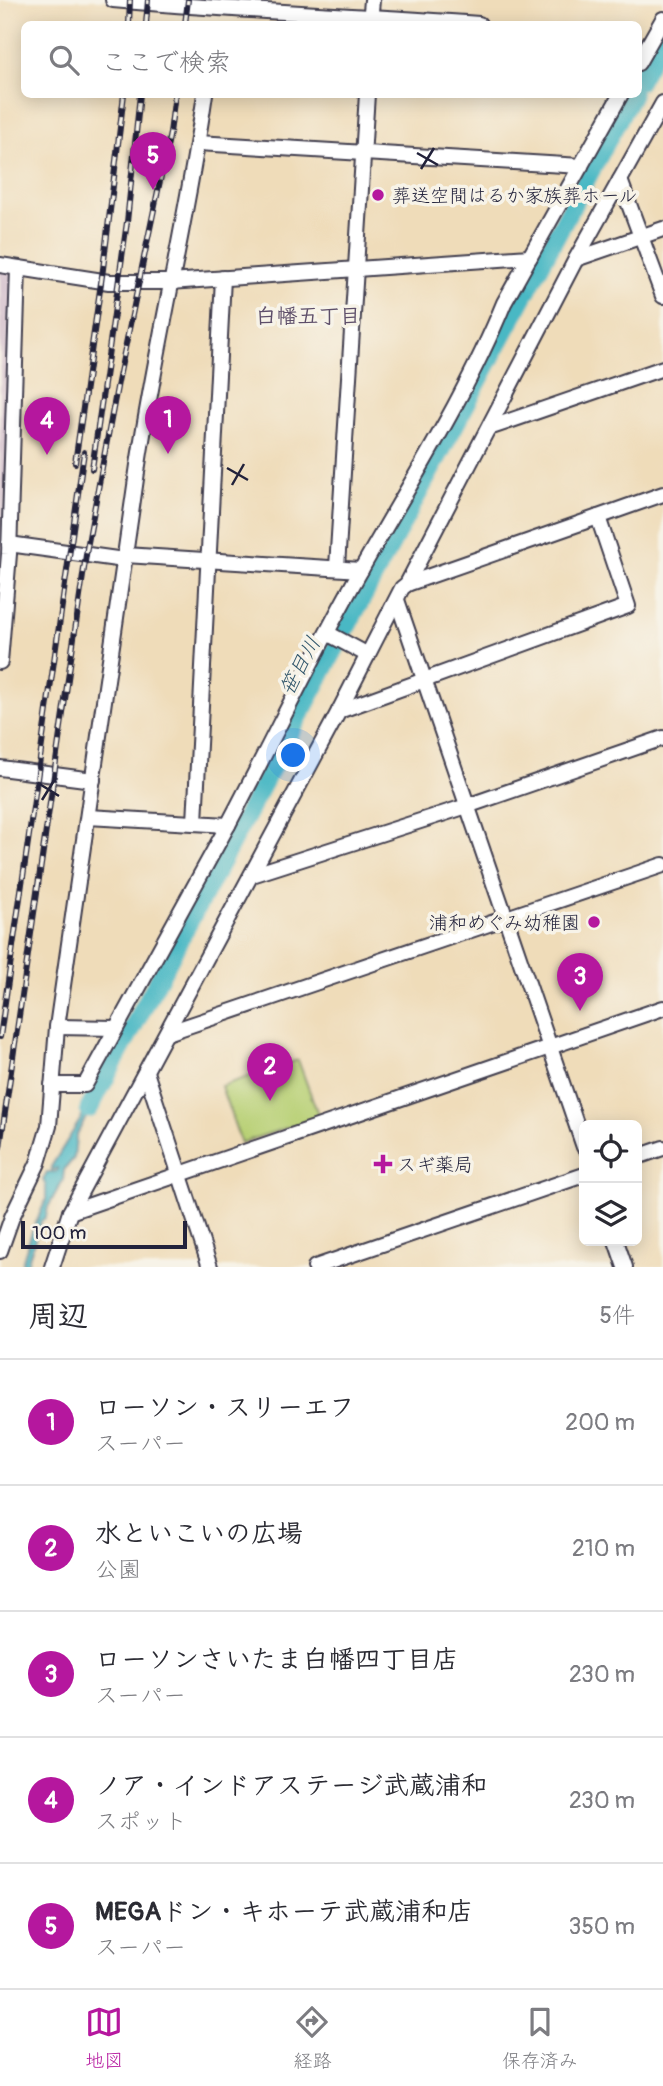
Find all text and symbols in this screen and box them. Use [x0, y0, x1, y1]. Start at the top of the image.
search box [21, 21, 642, 98]
icon: search [45, 41, 83, 79]
text: ここで検索 [101, 47, 231, 79]
pin: 5 [130, 132, 176, 190]
place label: 葬送空間はるか家族葬ホール [392, 184, 637, 208]
marker: 葬送空間はるか家族葬ホール [370, 187, 386, 203]
district label: 白幡五丁目 [256, 303, 361, 330]
pin: 1 [145, 396, 191, 454]
pin: 4 [24, 397, 70, 455]
water label: 笹目川 [274, 632, 327, 700]
your location [276, 738, 310, 772]
place label: 浦和めぐみ幼稚園 [429, 911, 580, 935]
marker: 浦和めぐみ幼稚園 [586, 914, 602, 930]
pin: 3 [557, 953, 603, 1011]
pin: 2 [247, 1043, 293, 1101]
map controls [579, 1120, 642, 1246]
button: locate [579, 1120, 642, 1183]
place label: スギ薬局 [397, 1153, 473, 1177]
marker: スギ薬局 [375, 1156, 391, 1172]
button: layers [579, 1183, 642, 1246]
scale bar [21, 1218, 187, 1250]
text: 100 m [32, 1221, 86, 1245]
text: 周辺 [28, 1298, 88, 1335]
text: 5件 [600, 1301, 635, 1330]
text: ローソン・スリーエフ [95, 1392, 355, 1424]
text: 1 [47, 1408, 56, 1437]
text: 200 m [565, 1408, 635, 1437]
text: スーパー [95, 1429, 186, 1458]
text: 水といこいの広場 [95, 1518, 303, 1550]
text: 2 [45, 1534, 57, 1563]
text: 210 m [572, 1534, 635, 1563]
text: 公園 [95, 1555, 141, 1584]
text: ローソンさいたま白幡四丁目店 [95, 1644, 458, 1676]
text: 3 [45, 1660, 57, 1689]
text: 230 m [569, 1660, 635, 1689]
text: スーパー [95, 1681, 186, 1710]
text: ノア・インドアステージ武蔵浦和 [95, 1770, 487, 1802]
text: 4 [44, 1786, 58, 1815]
text: 230 m [569, 1786, 635, 1815]
text: スポット [95, 1807, 187, 1836]
text: MEGAドン・キホーテ武蔵浦和店 [95, 1896, 473, 1928]
text: 5 [45, 1912, 57, 1941]
text: 350 m [569, 1912, 635, 1941]
text: スーパー [95, 1933, 186, 1962]
tab: 地図 [85, 2003, 123, 2073]
tab: 経路 [293, 2003, 332, 2073]
tab: 保存済み [502, 2003, 578, 2073]

